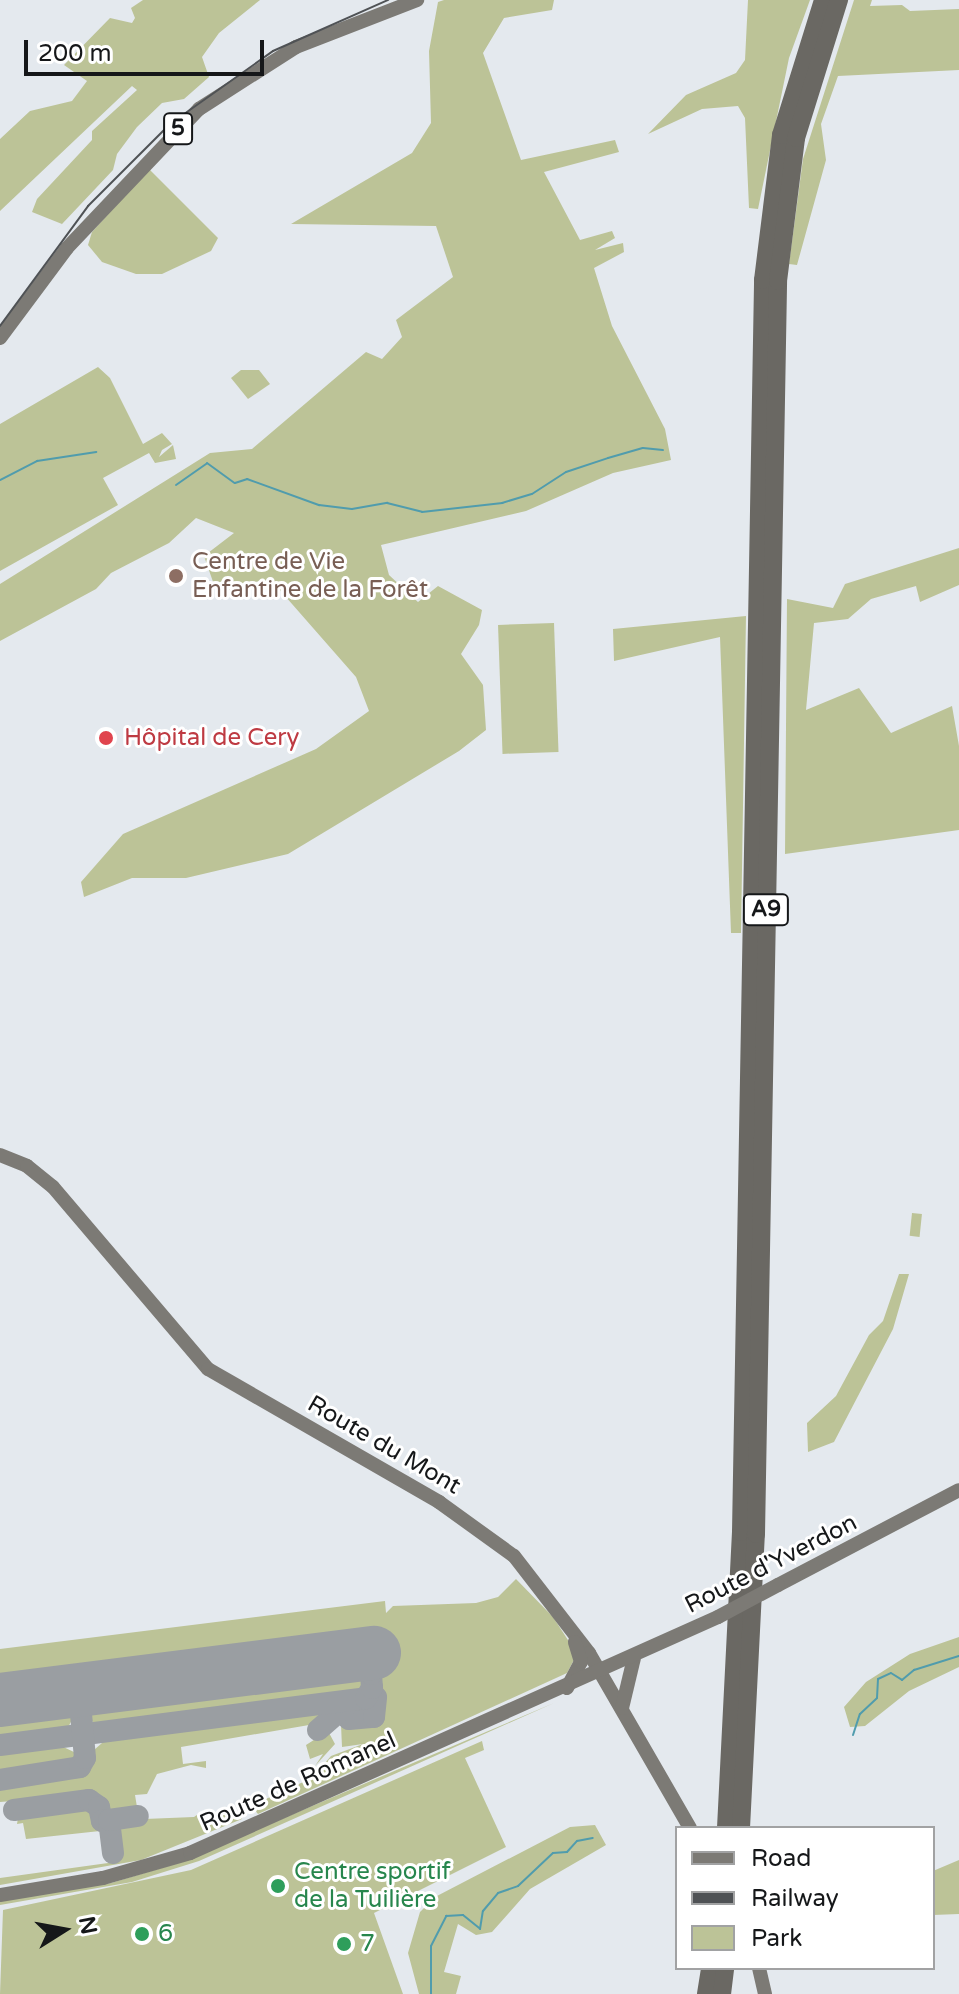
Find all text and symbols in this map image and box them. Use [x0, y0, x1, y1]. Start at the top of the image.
scale bar [28, 24, 268, 74]
text: 200 m [38, 39, 112, 68]
road number: 5 [162, 111, 194, 147]
place label: Centre de Vie Enfantine de la Forêt [192, 548, 428, 604]
marker: Centre de Vie Enfantine de la Forêt [167, 567, 185, 585]
place label: Hôpital de Cery [124, 724, 299, 752]
marker: Hôpital de Cery [95, 727, 117, 749]
road number: A9 [742, 892, 790, 928]
street label: Route du Mont [302, 1390, 466, 1500]
street label: Route d'Yverdon [680, 1508, 862, 1620]
street label: Route de Romanel [196, 1726, 400, 1838]
legend [675, 1826, 935, 1970]
text: Road [751, 1844, 811, 1873]
place label: Centre sportif de la Tuilière [294, 1858, 451, 1914]
marker: Centre sportif de la Tuilière [269, 1877, 287, 1895]
text: Railway [751, 1884, 839, 1913]
north arrow [24, 1890, 104, 1970]
text: N [73, 1914, 102, 1937]
place label: 6 [158, 1920, 173, 1948]
text: Park [751, 1924, 802, 1953]
marker: 6 [133, 1925, 151, 1943]
place label: 7 [360, 1930, 375, 1958]
marker: 7 [335, 1935, 353, 1953]

